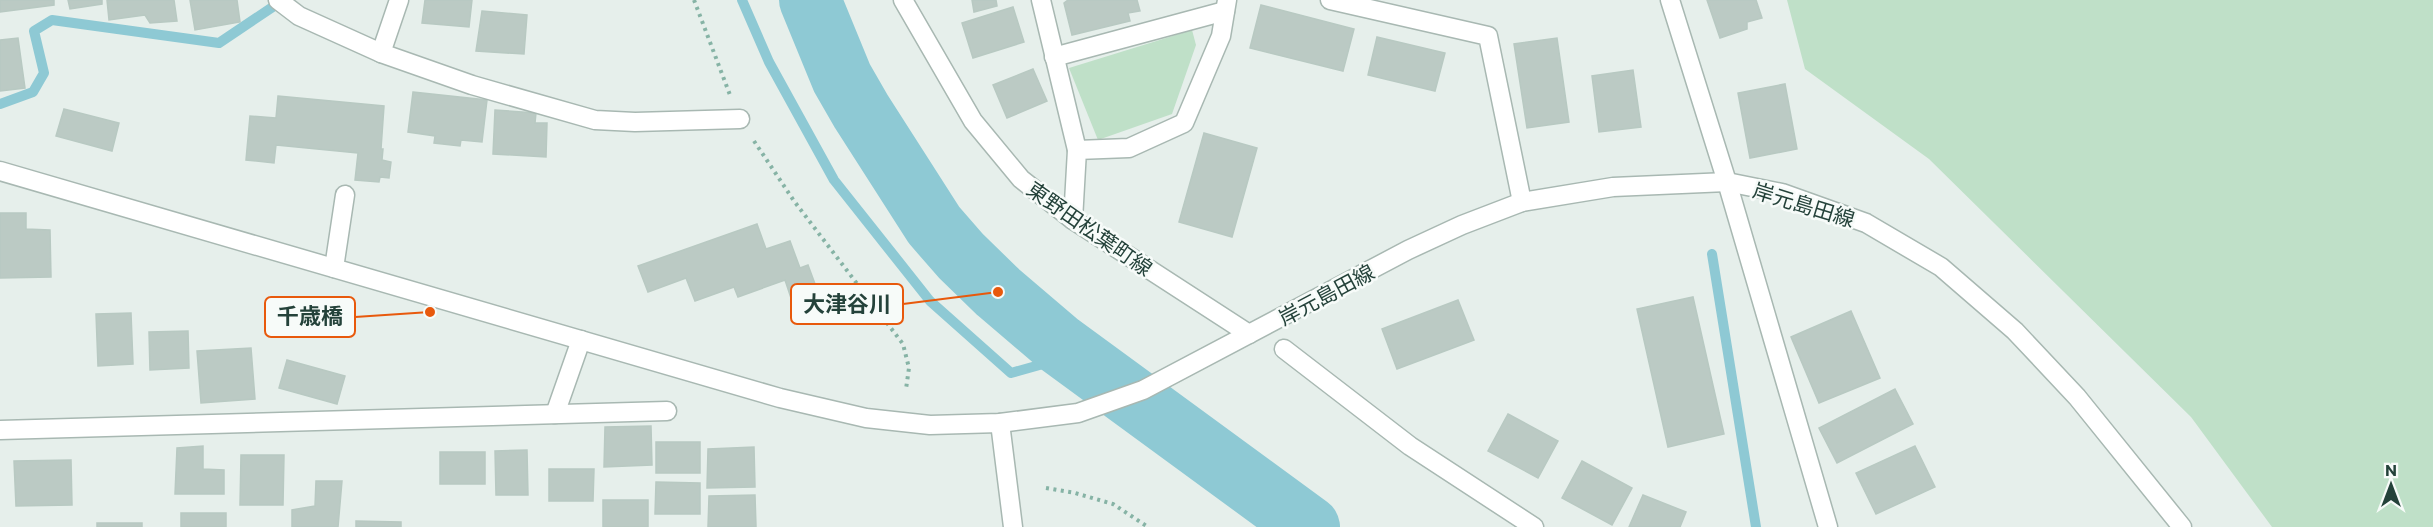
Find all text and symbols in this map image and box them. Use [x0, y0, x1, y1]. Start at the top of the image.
street label: 東野田松葉町線 [1023, 176, 1157, 280]
street label: 岸元島田線 [1750, 177, 1858, 231]
street label: 岸元島田線 [1274, 258, 1378, 330]
callout: 大津谷川 [791, 284, 903, 324]
text: 大津谷川 [803, 290, 891, 317]
callout: 千歳橋 [265, 297, 355, 337]
text: 千歳橋 [277, 302, 343, 329]
north arrow [2361, 455, 2421, 515]
text: N [2385, 460, 2397, 479]

